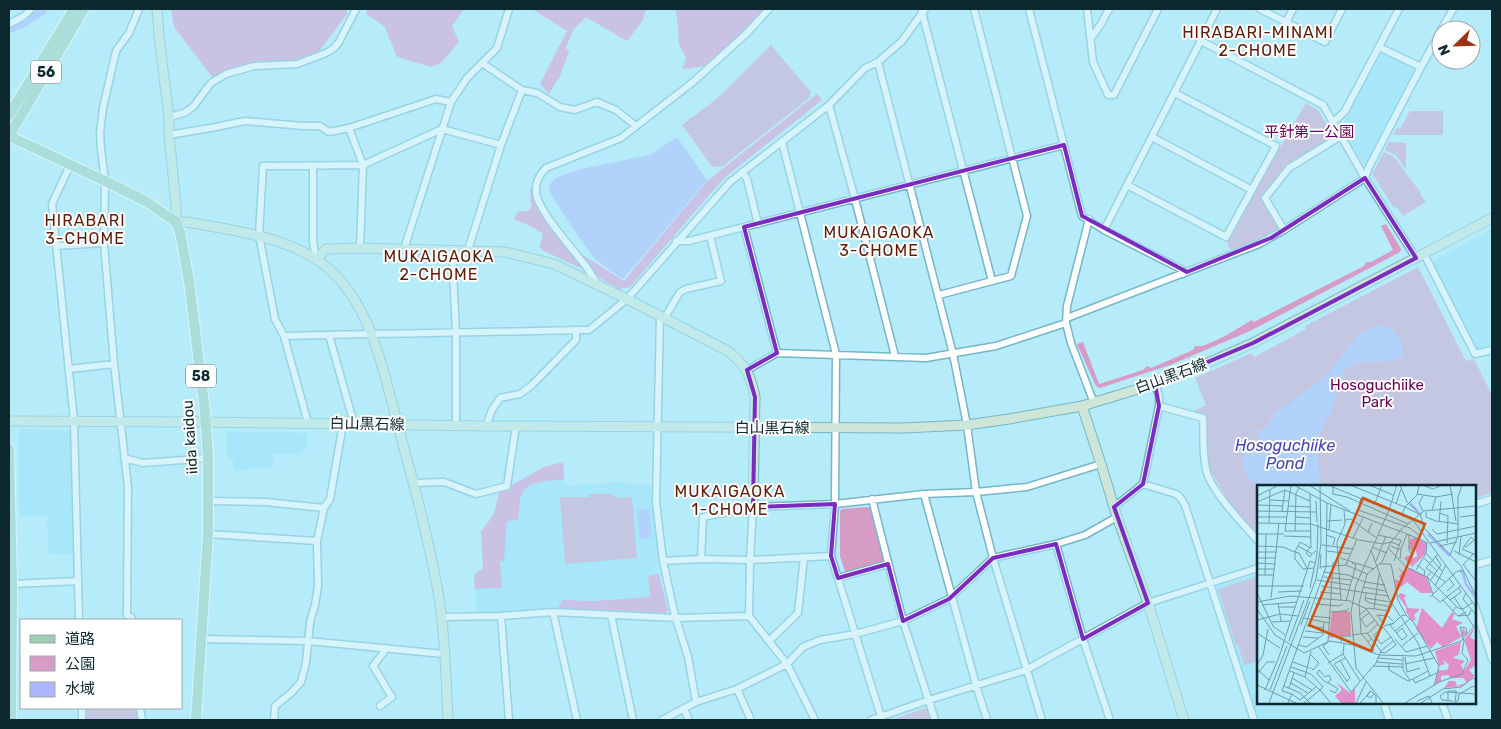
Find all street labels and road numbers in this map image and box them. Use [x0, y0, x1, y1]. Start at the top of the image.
road number: 56 [31, 61, 61, 84]
street label: 白山黒石線 [1133, 355, 1209, 397]
road number: 58 [186, 364, 216, 388]
street label: iida kaidou [178, 399, 202, 475]
street label: 白山黒石線 [329, 414, 405, 434]
street label: 白山黒石線 [734, 419, 810, 437]

